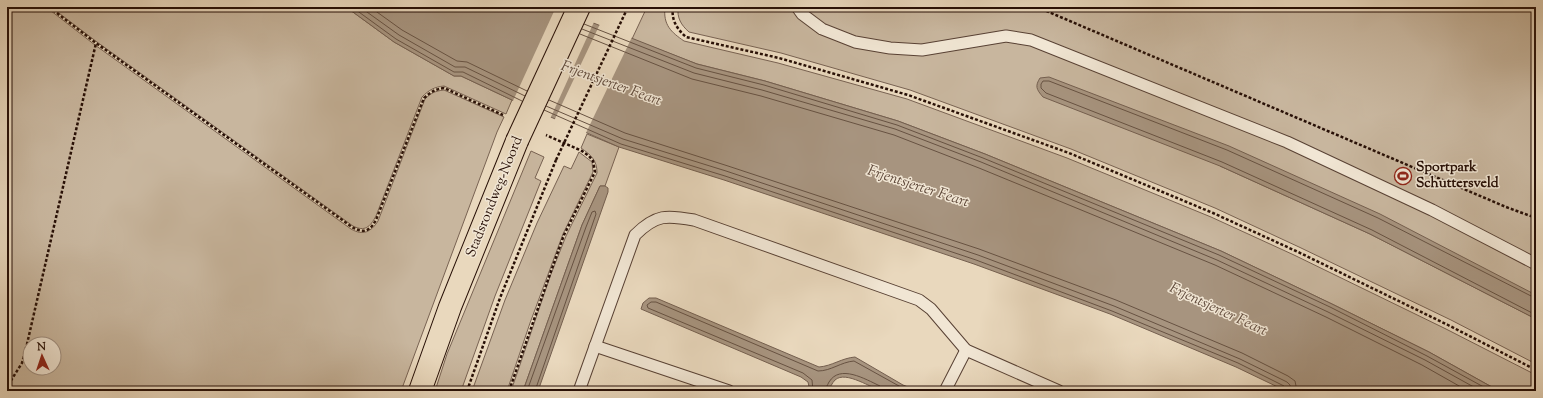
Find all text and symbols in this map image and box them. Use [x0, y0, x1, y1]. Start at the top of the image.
water label: Frjentsjerter Feart [558, 56, 665, 112]
street label: Stadsrondweg-Noord [462, 133, 528, 261]
place label: Sportpark Schuttersveld [1416, 158, 1499, 194]
water label: Frjentsjerter Feart [864, 161, 972, 213]
sports icon: Sportpark Schuttersveld [1393, 166, 1413, 186]
water label: Frjentsjerter Feart [1166, 278, 1271, 342]
north arrow [22, 336, 62, 376]
text: N [36, 339, 47, 355]

